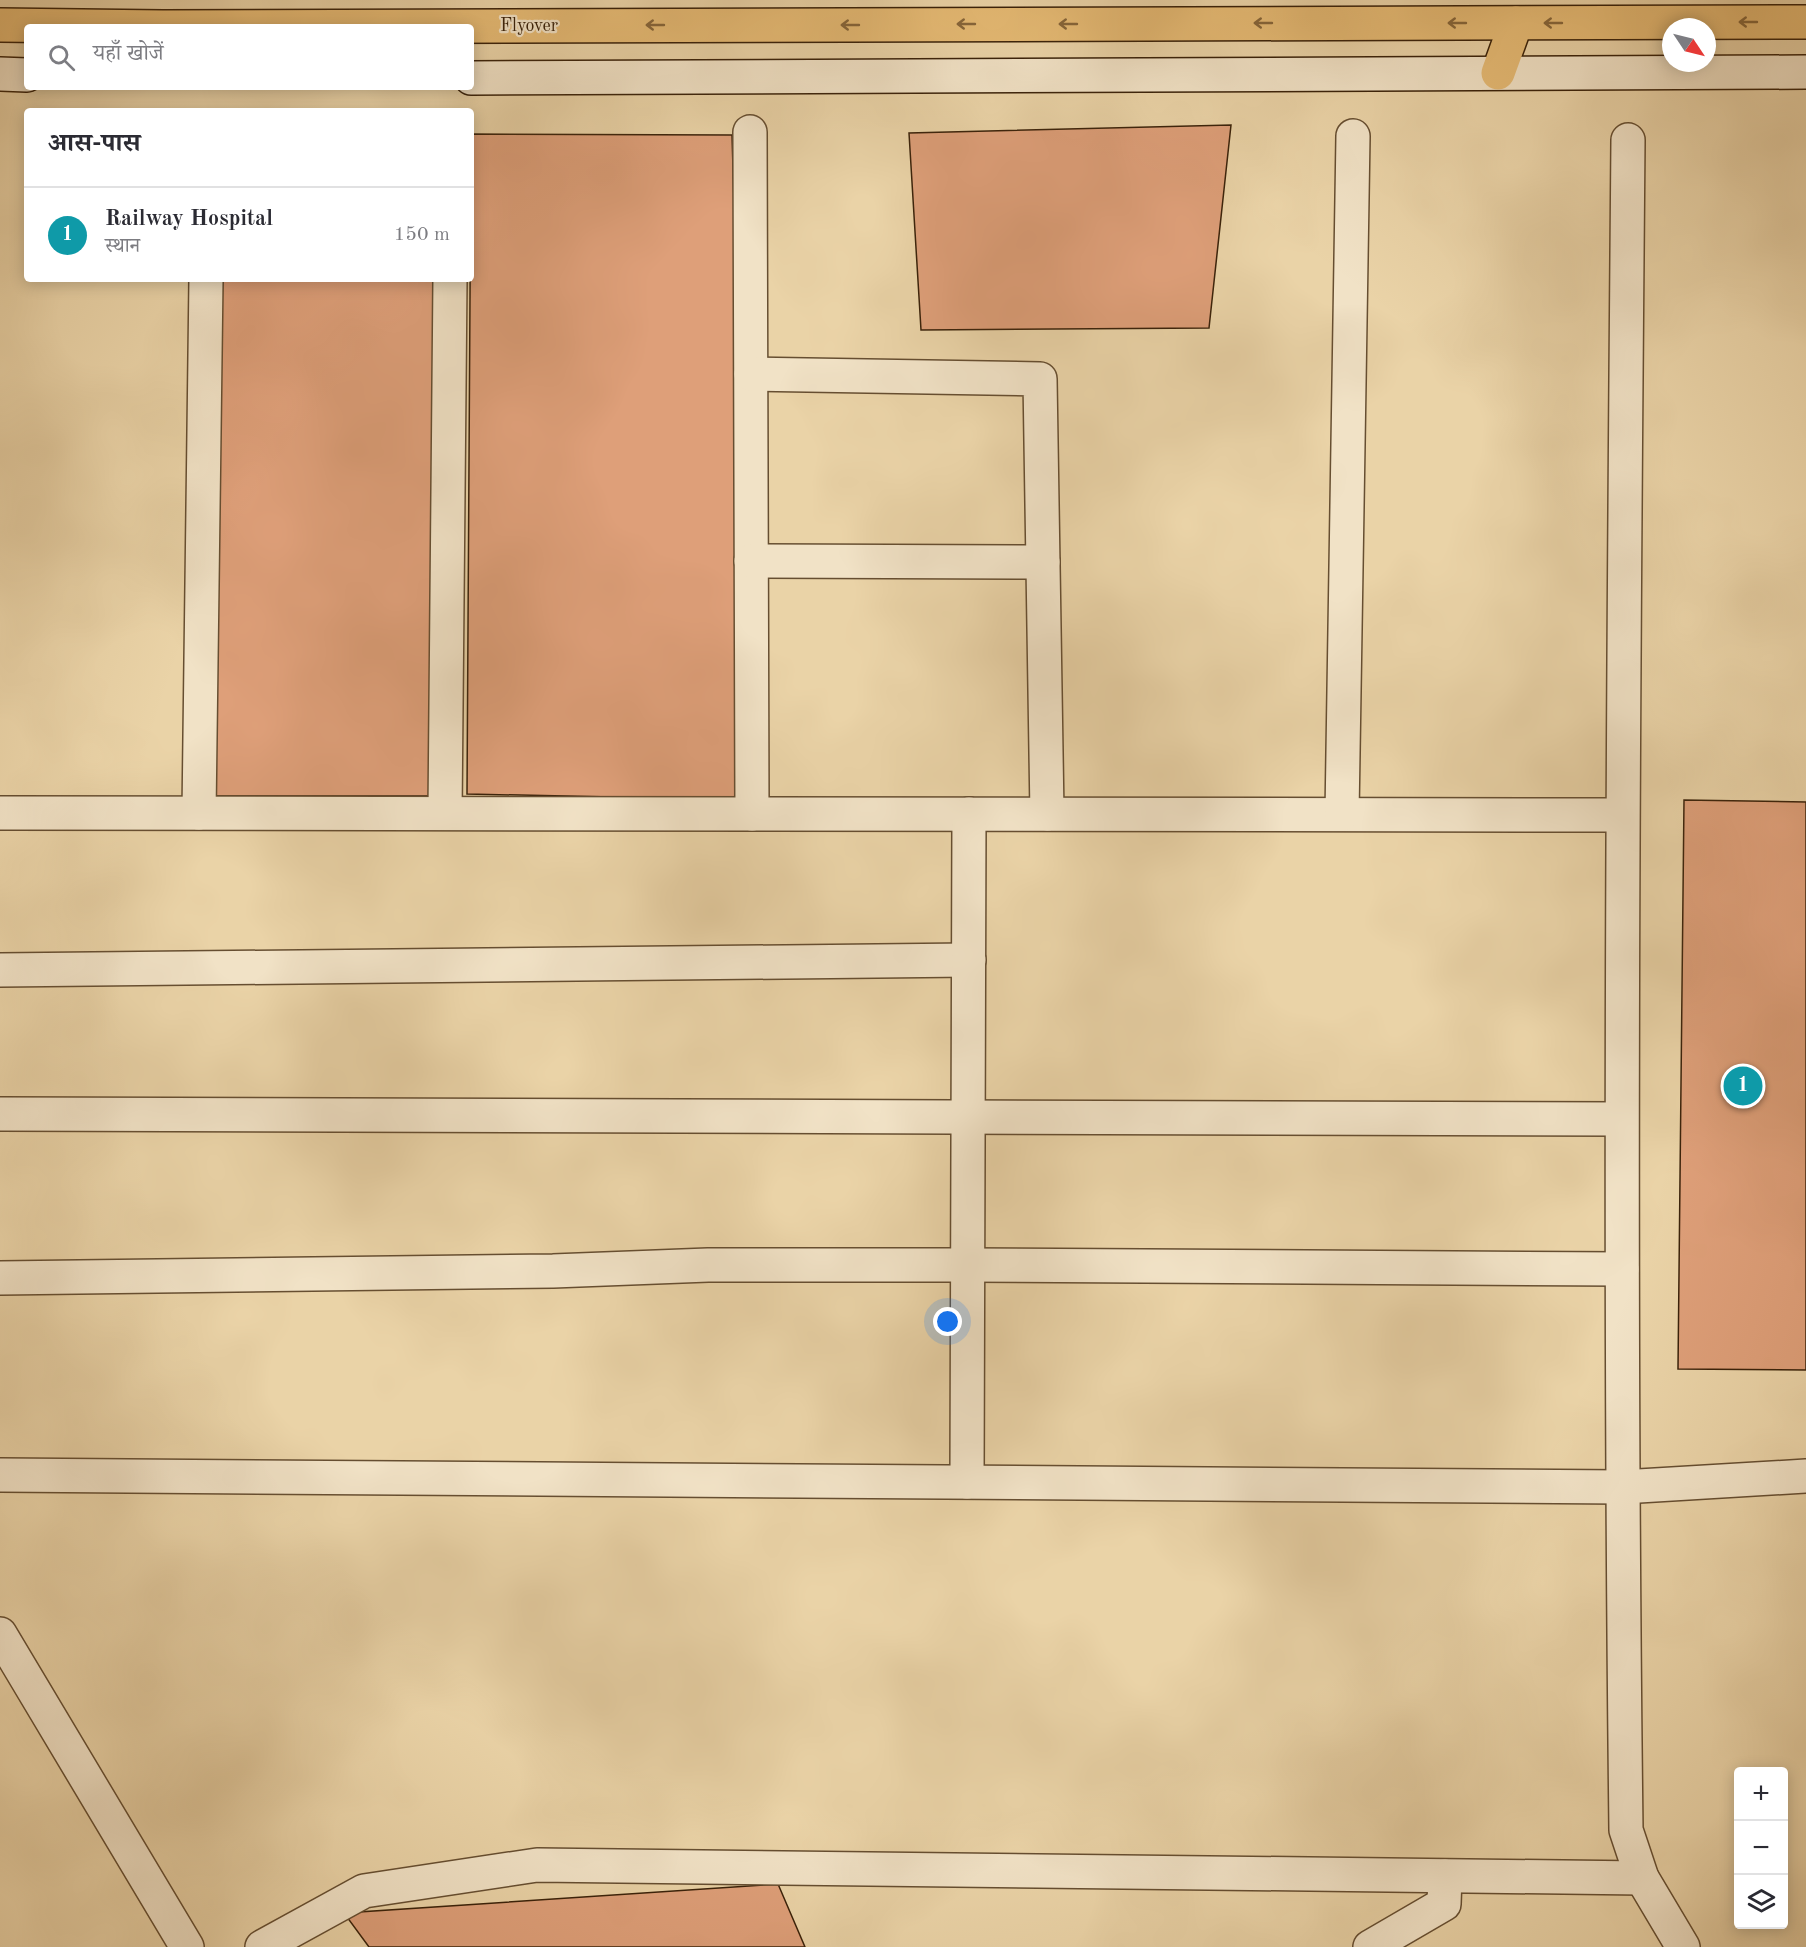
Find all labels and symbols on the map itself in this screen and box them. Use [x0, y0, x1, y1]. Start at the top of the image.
one-way arrow [1738, 16, 1758, 28]
street label: Flyover [500, 17, 559, 35]
one-way arrow [1253, 17, 1273, 29]
one-way arrow [1448, 17, 1468, 29]
one-way arrow [1543, 17, 1563, 28]
one-way arrow [956, 18, 976, 30]
one-way arrow [1058, 18, 1078, 30]
north arrow [1662, 18, 1716, 72]
one-way arrow [646, 19, 666, 31]
one-way arrow [841, 19, 861, 31]
pin: 1 [1724, 1064, 1762, 1108]
your location [933, 1307, 962, 1336]

